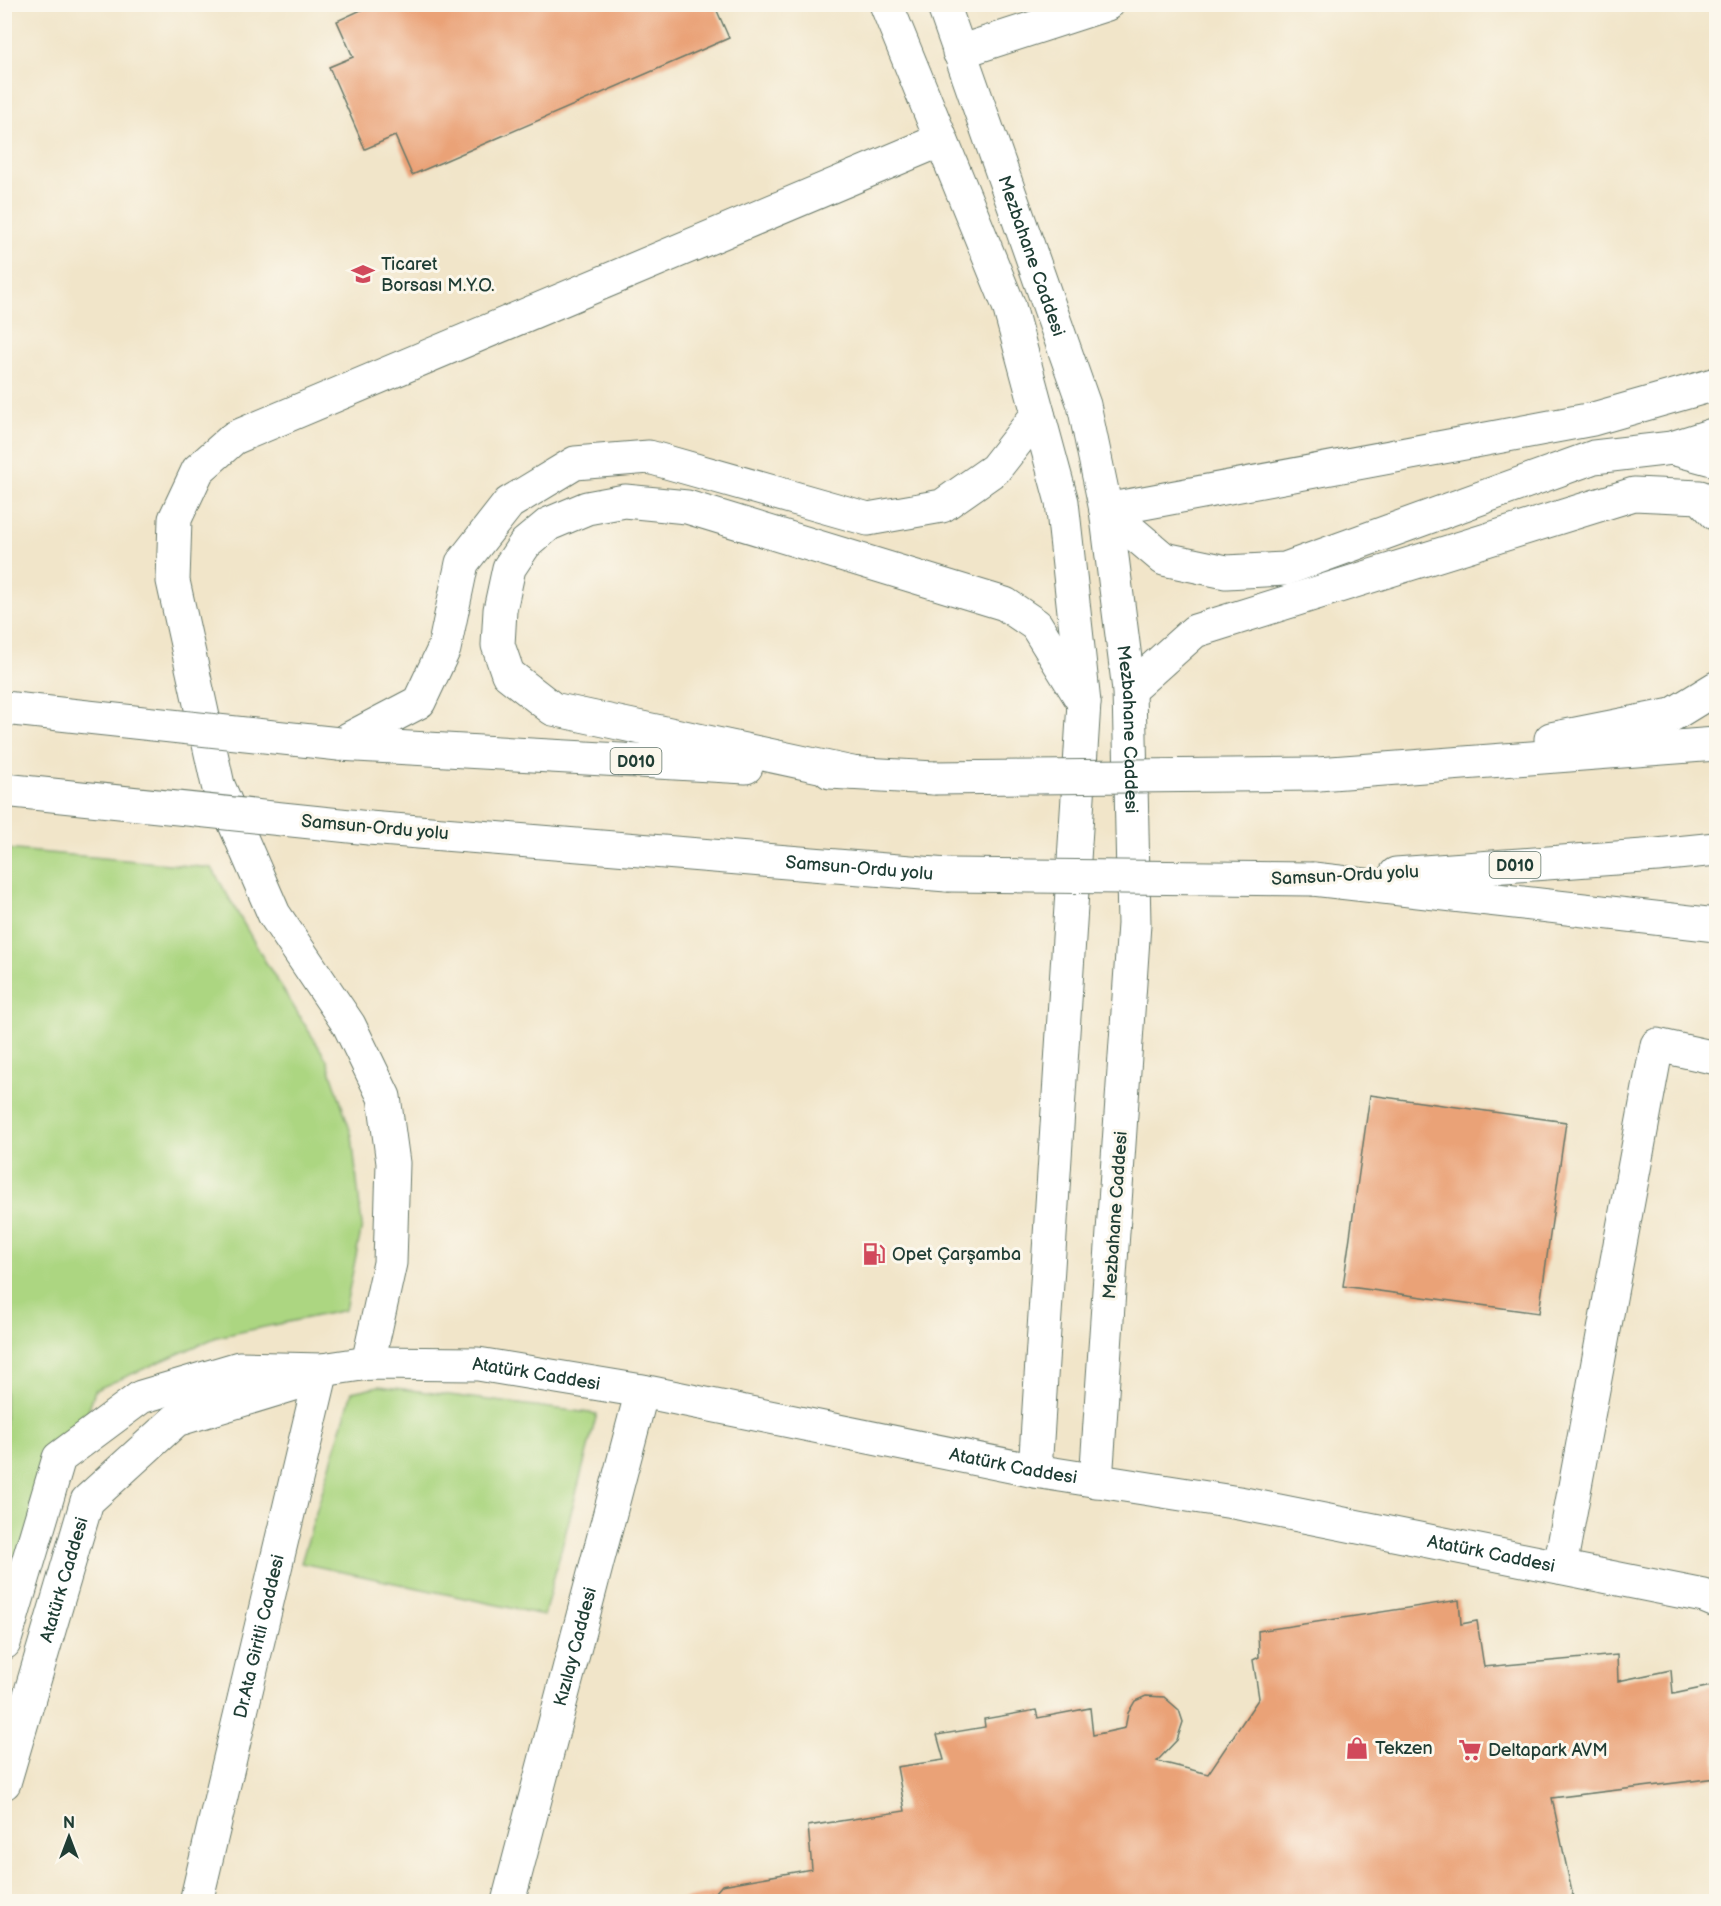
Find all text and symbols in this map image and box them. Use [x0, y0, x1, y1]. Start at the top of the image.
street label: Mezbahane Caddesi [993, 173, 1069, 339]
place label: Ticaret Borsası M.Y.O. [381, 254, 494, 296]
school or university icon: Ticaret Borsası M.Y.O. [350, 261, 376, 287]
street label: Mezbahane Caddesi [1112, 644, 1142, 814]
road number: D010 [610, 748, 662, 774]
street label: Samsun-Ordu yolu [300, 811, 450, 844]
street label: Samsun-Ordu yolu [785, 852, 934, 885]
road number: D010 [1490, 852, 1540, 878]
street label: Samsun-Ordu yolu [1271, 861, 1419, 890]
street label: Mezbahane Caddesi [1099, 1130, 1132, 1300]
fuel station icon: Opet Çarşamba [861, 1241, 887, 1267]
place label: Opet Çarşamba [892, 1244, 1021, 1265]
street label: Atatürk Caddesi [472, 1354, 602, 1395]
street label: Atatürk Caddesi [948, 1444, 1079, 1488]
street label: Atatürk Caddesi [36, 1515, 93, 1645]
street label: Atatürk Caddesi [1426, 1531, 1557, 1577]
street label: Dr.Ata Giritli Caddesi [230, 1552, 289, 1721]
street label: Kızılay Caddesi [550, 1585, 601, 1709]
shop icon: Tekzen [1344, 1735, 1370, 1761]
supermarket icon: Deltapark AVM [1457, 1737, 1483, 1763]
place label: Tekzen [1375, 1738, 1433, 1759]
place label: Deltapark AVM [1488, 1740, 1608, 1761]
north arrow [39, 1807, 99, 1867]
text: N [63, 1814, 75, 1833]

